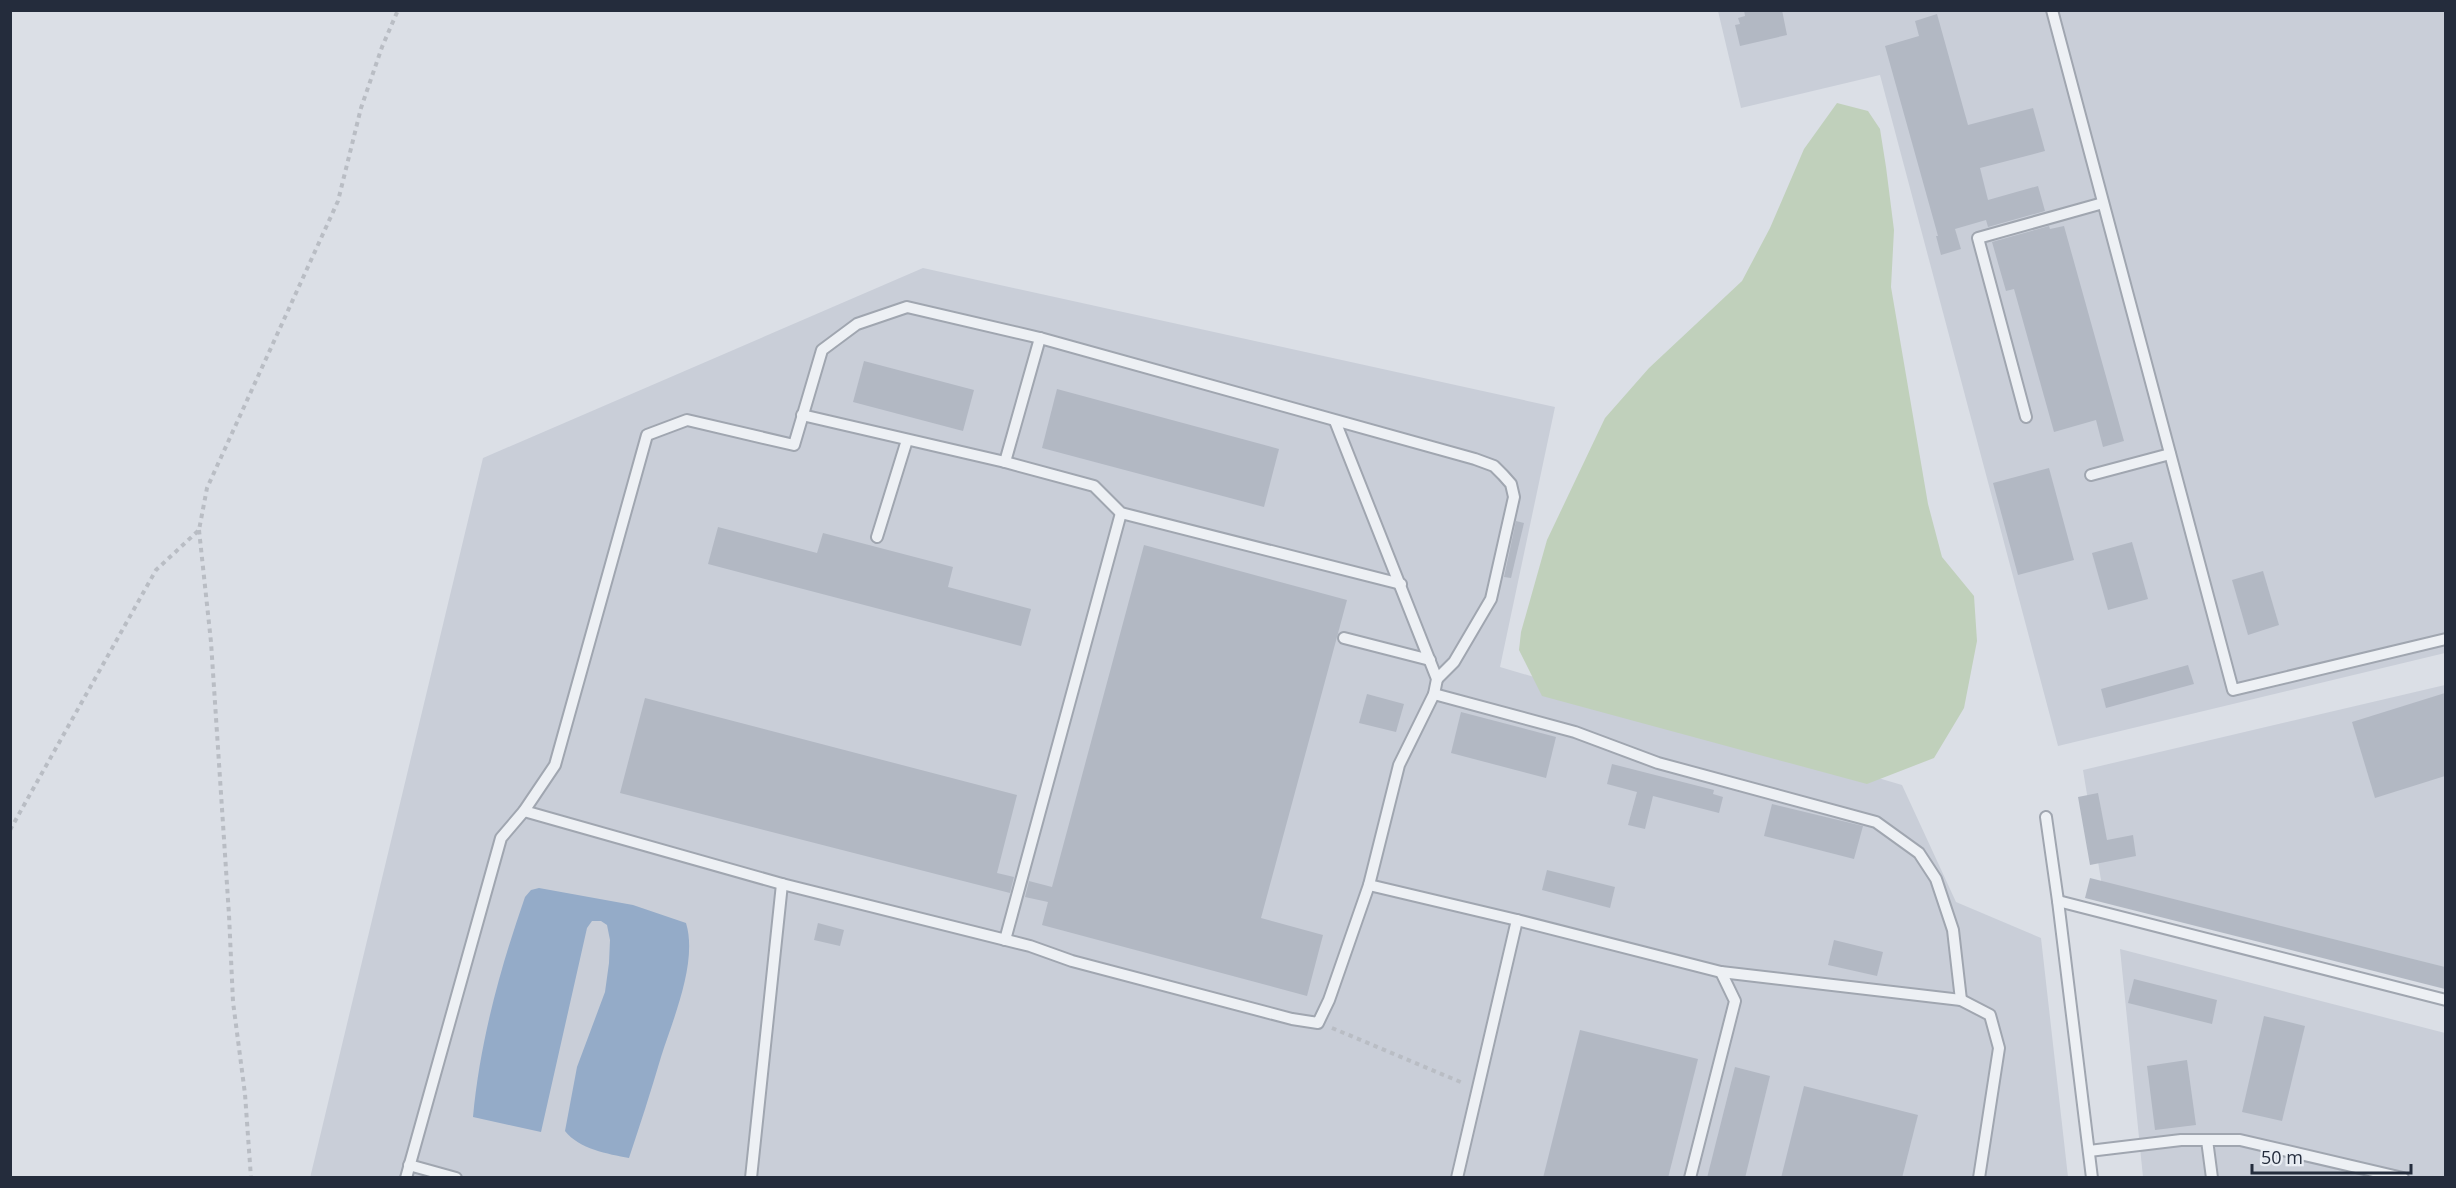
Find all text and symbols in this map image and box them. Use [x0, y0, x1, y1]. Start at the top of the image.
scale bar [2252, 1137, 2411, 1175]
text: 50 m [2261, 1145, 2303, 1169]

